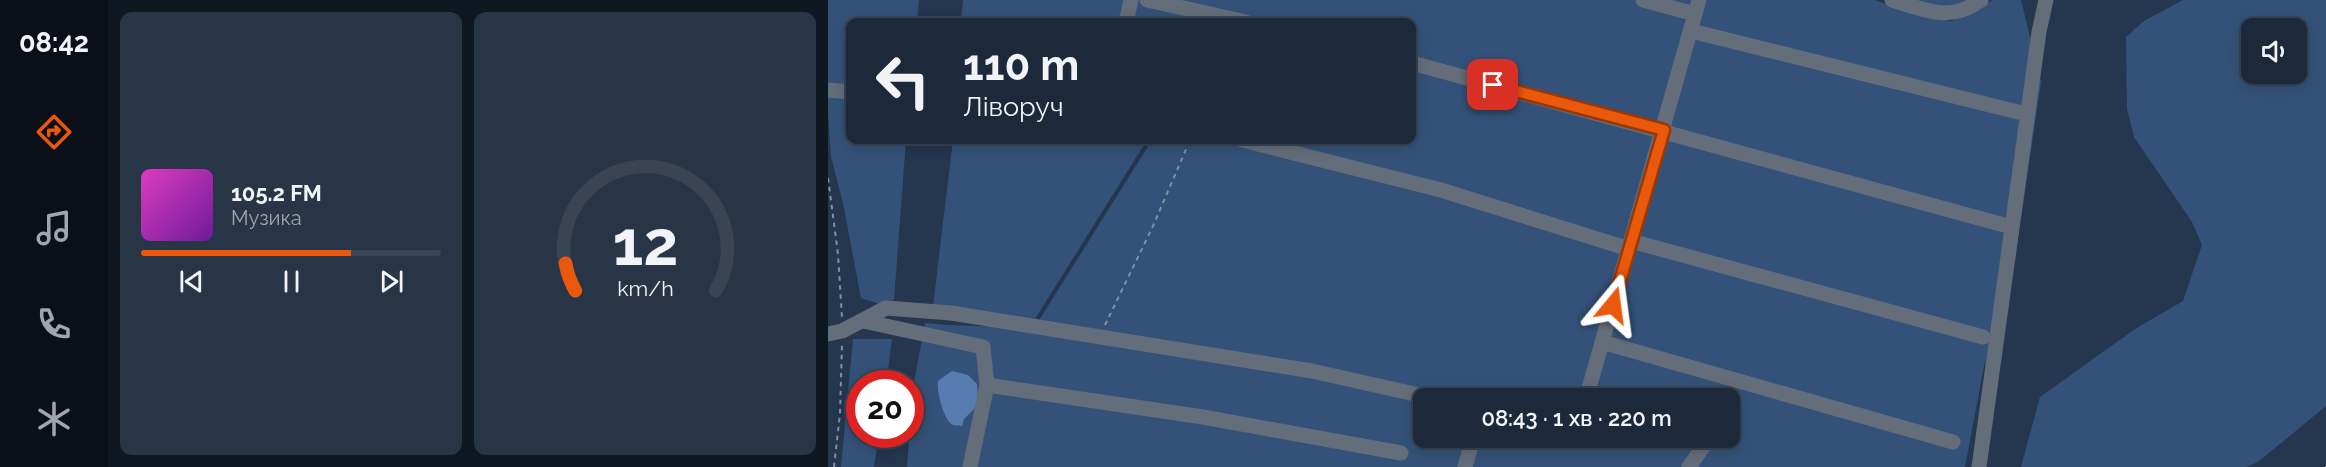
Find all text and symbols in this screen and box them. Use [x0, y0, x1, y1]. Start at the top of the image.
map controls [2241, 18, 2307, 84]
button: sound [2241, 18, 2307, 84]
text: 08:42 [19, 27, 89, 58]
text: 110 m [963, 41, 1079, 90]
icon: left [864, 42, 942, 120]
pin [1467, 59, 1518, 110]
icon: arrive [1476, 68, 1509, 101]
text: Ліворуч [963, 91, 1064, 122]
icon: directions [33, 111, 75, 153]
text: 105.2 FM [231, 180, 322, 206]
text: Музика [231, 206, 302, 230]
text: 12 [612, 206, 678, 280]
icon: music [33, 207, 75, 249]
icon: previous [175, 265, 208, 298]
icon: pause [275, 265, 308, 298]
icon: next [375, 265, 408, 298]
position arrow [1581, 273, 1645, 337]
text: km/h [617, 276, 673, 301]
icon: phone [33, 303, 75, 345]
speed limit sign: 20 [846, 370, 924, 448]
icon: climate [33, 398, 75, 440]
text: 08:43 · 1 хв · 220 m [1481, 405, 1672, 431]

